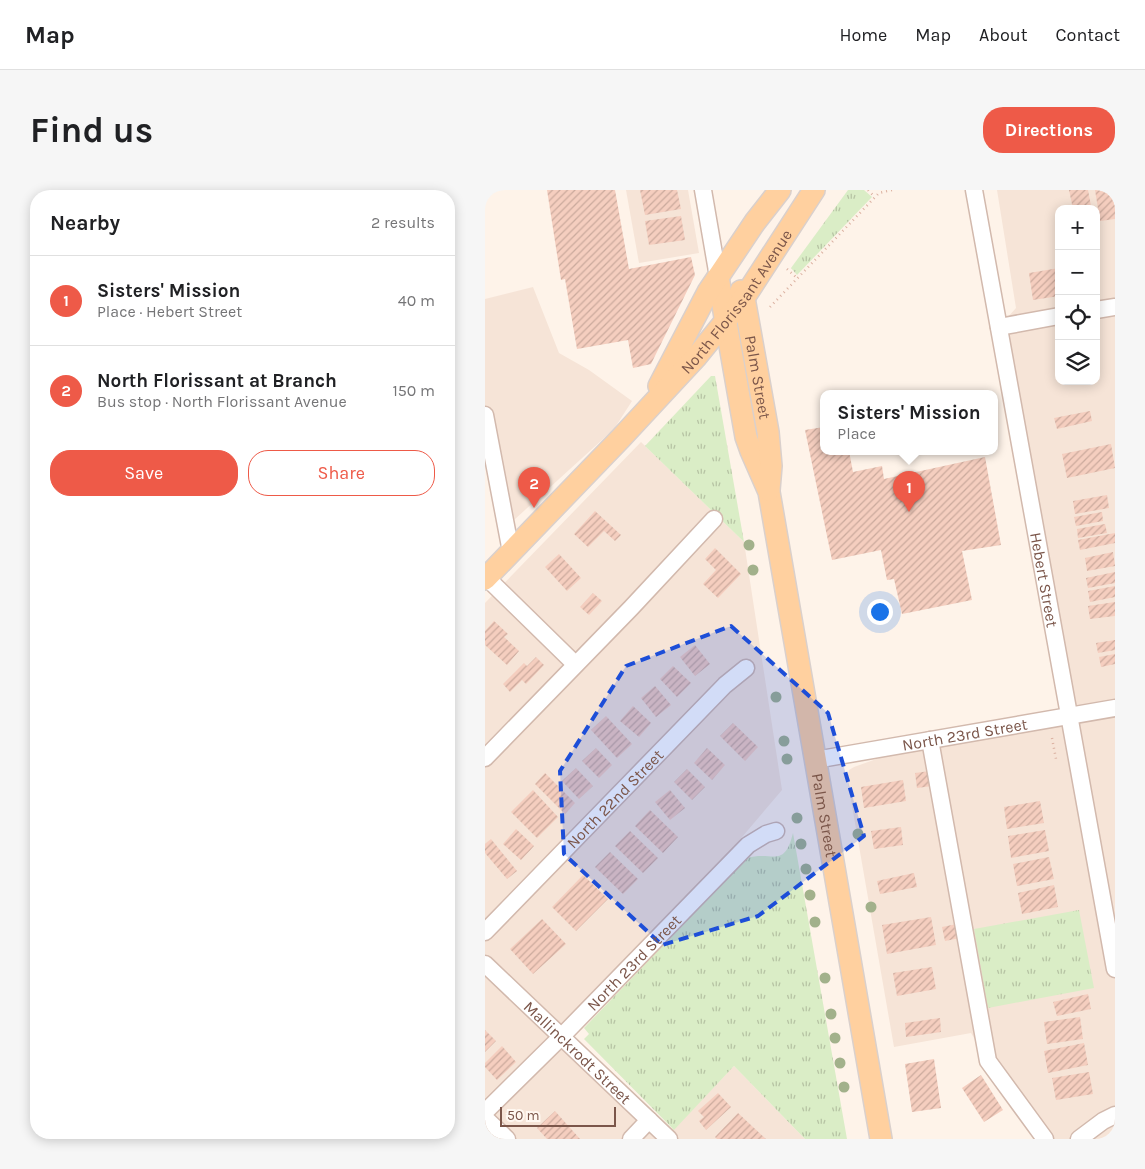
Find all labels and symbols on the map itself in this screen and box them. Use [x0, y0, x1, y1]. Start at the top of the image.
street label: North Florissant Avenue [677, 226, 796, 378]
street label: Palm Street [741, 334, 775, 421]
pin: 2 [518, 467, 550, 508]
pin: 1 [893, 471, 925, 512]
street label: Hebert Street [1026, 531, 1062, 629]
your location [867, 599, 893, 625]
street label: North 23rd Street [901, 714, 1029, 755]
street label: North 22nd Street [563, 746, 667, 852]
street label: Palm Street [808, 772, 841, 859]
street label: North 23rd Street [583, 911, 685, 1015]
street label: Mallinckrodt Street [520, 997, 635, 1108]
scale bar [500, 1104, 616, 1127]

